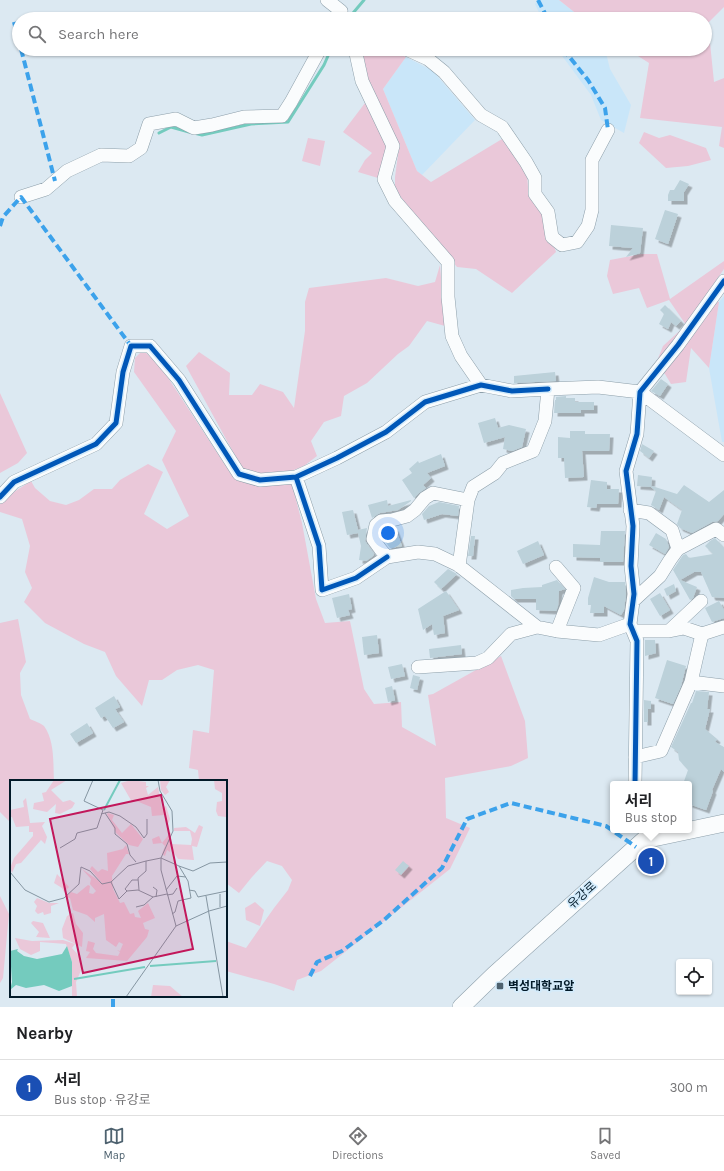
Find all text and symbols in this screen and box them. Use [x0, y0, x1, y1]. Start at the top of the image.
search box [12, 12, 712, 56]
icon: search [26, 23, 48, 45]
text: Search here [58, 25, 139, 43]
your location [378, 523, 398, 543]
inset map [10, 780, 227, 997]
popup [610, 781, 692, 833]
text: 서리 [625, 792, 652, 810]
text: Bus stop [625, 810, 677, 825]
pin: 1 [638, 846, 664, 876]
street label: 유강로 [565, 879, 599, 911]
map controls [676, 959, 712, 995]
button: locate [676, 959, 712, 995]
place label: 벽성대학교앞 [508, 979, 574, 993]
marker: 벽성대학교앞 [495, 981, 505, 991]
text: Nearby [16, 1023, 73, 1043]
text: 서리 [54, 1071, 82, 1089]
text: 1 [27, 1080, 31, 1095]
text: 300 m [670, 1080, 708, 1095]
text: Bus stop · 유강로 [54, 1092, 151, 1107]
tab: Map [103, 1125, 125, 1162]
tab: Directions [332, 1125, 384, 1162]
tab: Saved [590, 1125, 621, 1162]

